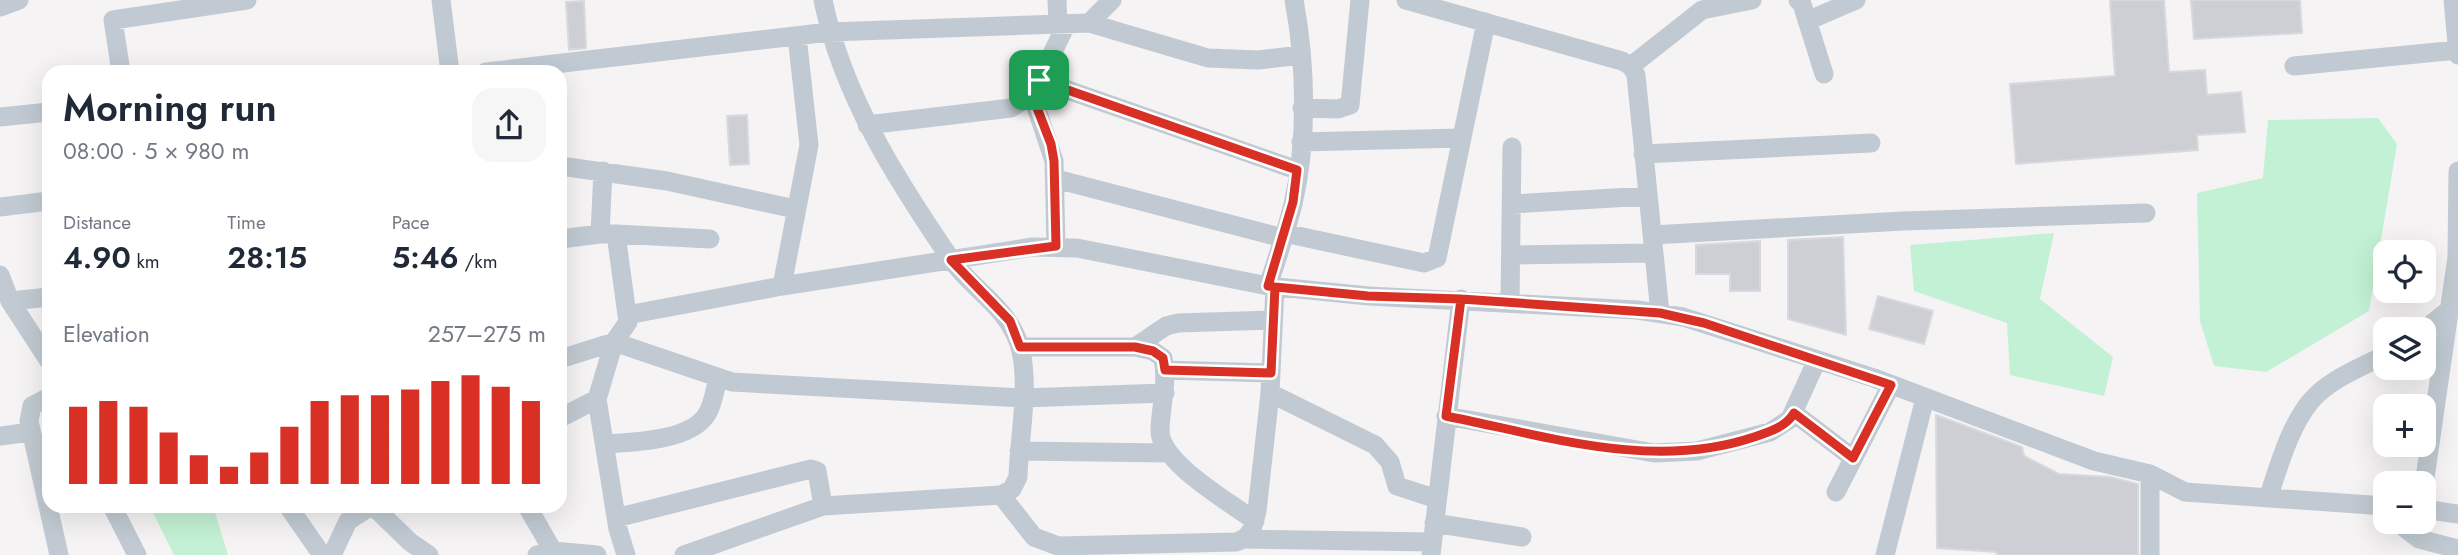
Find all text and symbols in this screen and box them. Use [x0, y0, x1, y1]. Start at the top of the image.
pin [1009, 50, 1069, 110]
icon: arrive [1020, 61, 1058, 99]
text: Morning run [63, 80, 277, 135]
button: share [472, 88, 546, 162]
text: 08:00 · 5 × 980 m [63, 134, 249, 168]
text: Distance [63, 209, 131, 236]
text: Time [227, 209, 266, 236]
text: Pace [392, 209, 430, 236]
text: 4.90 [63, 236, 131, 279]
text: 28:15 [227, 236, 307, 279]
text: 5:46 [392, 236, 459, 279]
map controls [2373, 240, 2436, 534]
button: locate [2373, 240, 2436, 303]
text: km [131, 248, 160, 275]
text: /km [459, 248, 497, 275]
text: Elevation [63, 317, 150, 351]
text: 257–275 m [428, 317, 546, 351]
button: layers [2373, 317, 2436, 380]
button: + [2373, 394, 2436, 457]
button: − [2373, 471, 2436, 534]

